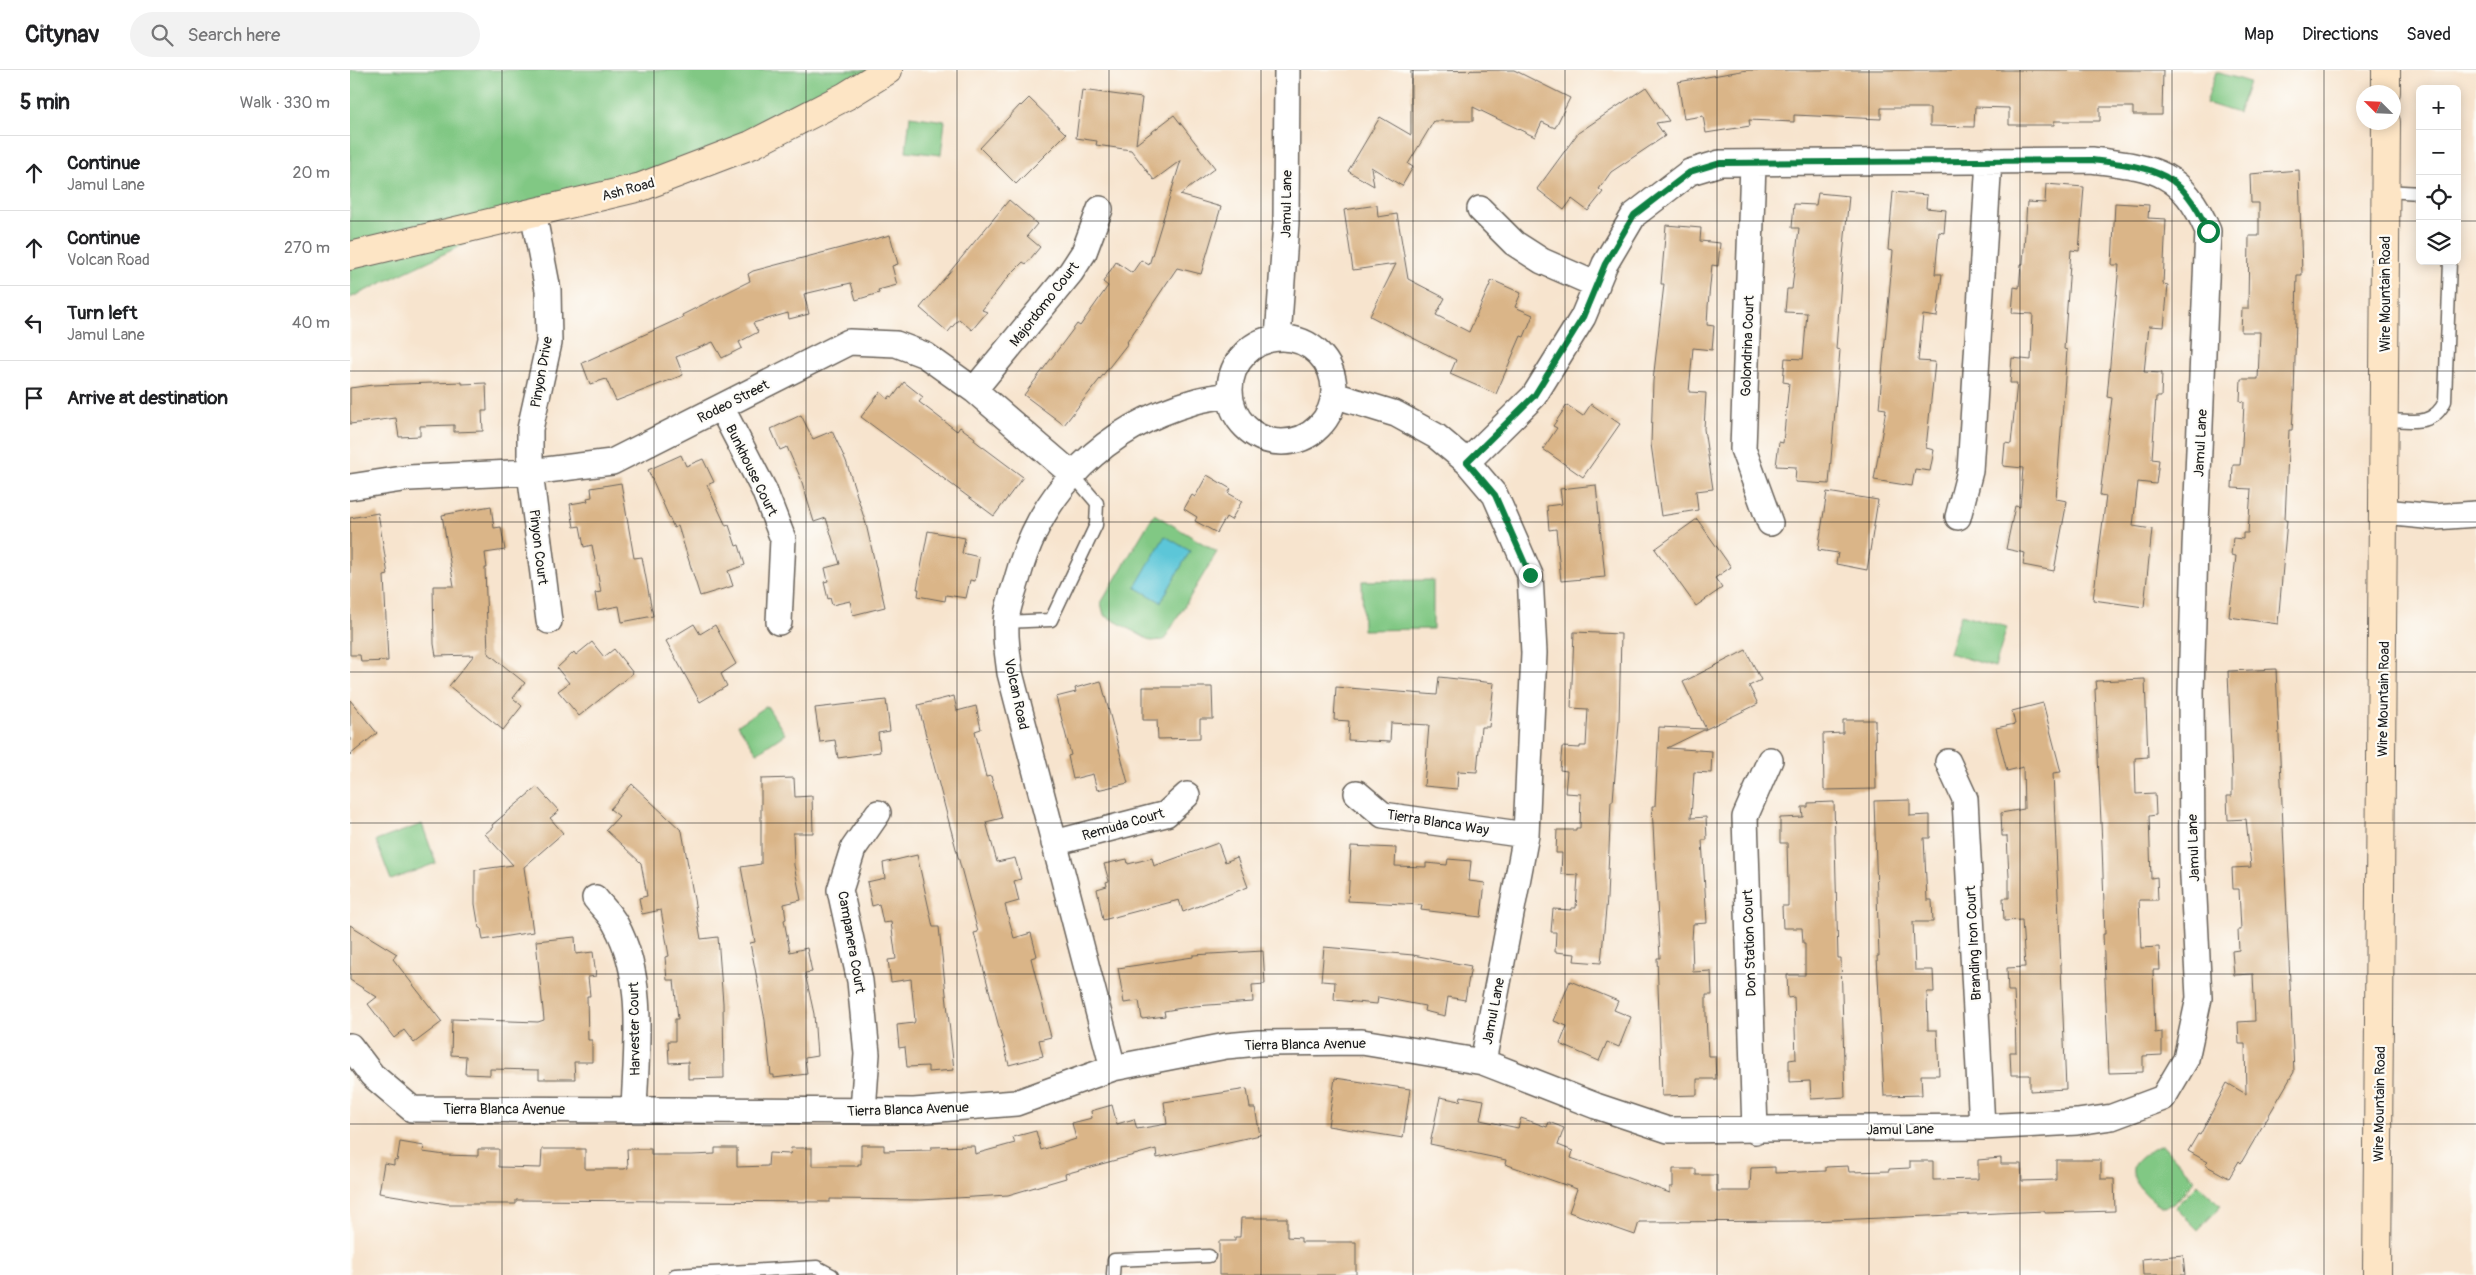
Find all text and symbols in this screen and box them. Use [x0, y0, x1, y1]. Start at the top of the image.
search box [130, 12, 480, 57]
text: Citynav [25, 20, 100, 49]
icon: search [148, 21, 176, 49]
text: Search here [188, 23, 280, 47]
text: Map [2244, 23, 2274, 46]
text: Directions [2302, 23, 2378, 46]
text: Saved [2406, 23, 2451, 46]
north arrow [2356, 85, 2401, 130]
map controls [2416, 85, 2461, 265]
button: + [2416, 85, 2461, 130]
text: 5 min [20, 89, 70, 116]
text: Walk · 330 m [240, 93, 330, 113]
button: − [2416, 130, 2461, 175]
text: Continue [67, 151, 140, 175]
icon: ahead [20, 159, 48, 187]
text: 20 m [292, 163, 330, 183]
street label: Jamul Lane [1277, 170, 1296, 238]
street label: Ash Road [600, 174, 657, 205]
text: Jamul Lane [67, 175, 145, 195]
button: locate [2416, 175, 2461, 220]
route start [2197, 220, 2220, 243]
button: layers [2416, 220, 2461, 265]
text: Continue [67, 226, 140, 250]
icon: ahead [20, 234, 48, 262]
street label: Wire Mountain Road [2377, 236, 2394, 352]
text: 270 m [284, 238, 330, 258]
text: Volcan Road [67, 250, 150, 270]
street label: Majordomo Court [1006, 258, 1083, 350]
street label: Golondrina Court [1737, 295, 1758, 397]
text: Turn left [67, 301, 137, 325]
icon: left [20, 309, 48, 337]
text: 40 m [292, 313, 330, 333]
text: Jamul Lane [67, 325, 145, 345]
street label: Pinyon Drive [527, 335, 556, 409]
street label: Rodeo Street [695, 376, 772, 427]
icon: arrive [20, 384, 48, 412]
text: Arrive at destination [67, 386, 228, 410]
street label: Jamul Lane [2190, 409, 2211, 477]
street label: Bunkhouse Court [722, 422, 781, 519]
street label: Pinyon Court [525, 508, 552, 586]
route end [1519, 564, 1542, 587]
street label: Wire Mountain Road [2374, 641, 2393, 757]
street label: Volcan Road [1001, 657, 1032, 731]
street label: Remuda Court [1080, 805, 1166, 844]
street label: Tierra Blanca Way [1386, 806, 1490, 839]
street label: Jamul Lane [2184, 814, 2203, 882]
street label: Branding Iron Court [1962, 885, 1985, 1001]
street label: Don Station Court [1739, 889, 1760, 997]
street label: Campanera Court [834, 890, 869, 995]
street label: Jamul Lane [1479, 976, 1508, 1046]
street label: Harvester Court [625, 981, 644, 1076]
street label: Tierra Blanca Avenue [1244, 1035, 1366, 1054]
street label: Wire Mountain Road [2370, 1046, 2389, 1162]
street label: Tierra Blanca Avenue [847, 1099, 969, 1120]
street label: Tierra Blanca Avenue [443, 1101, 565, 1118]
street label: Jamul Lane [1866, 1120, 1934, 1139]

